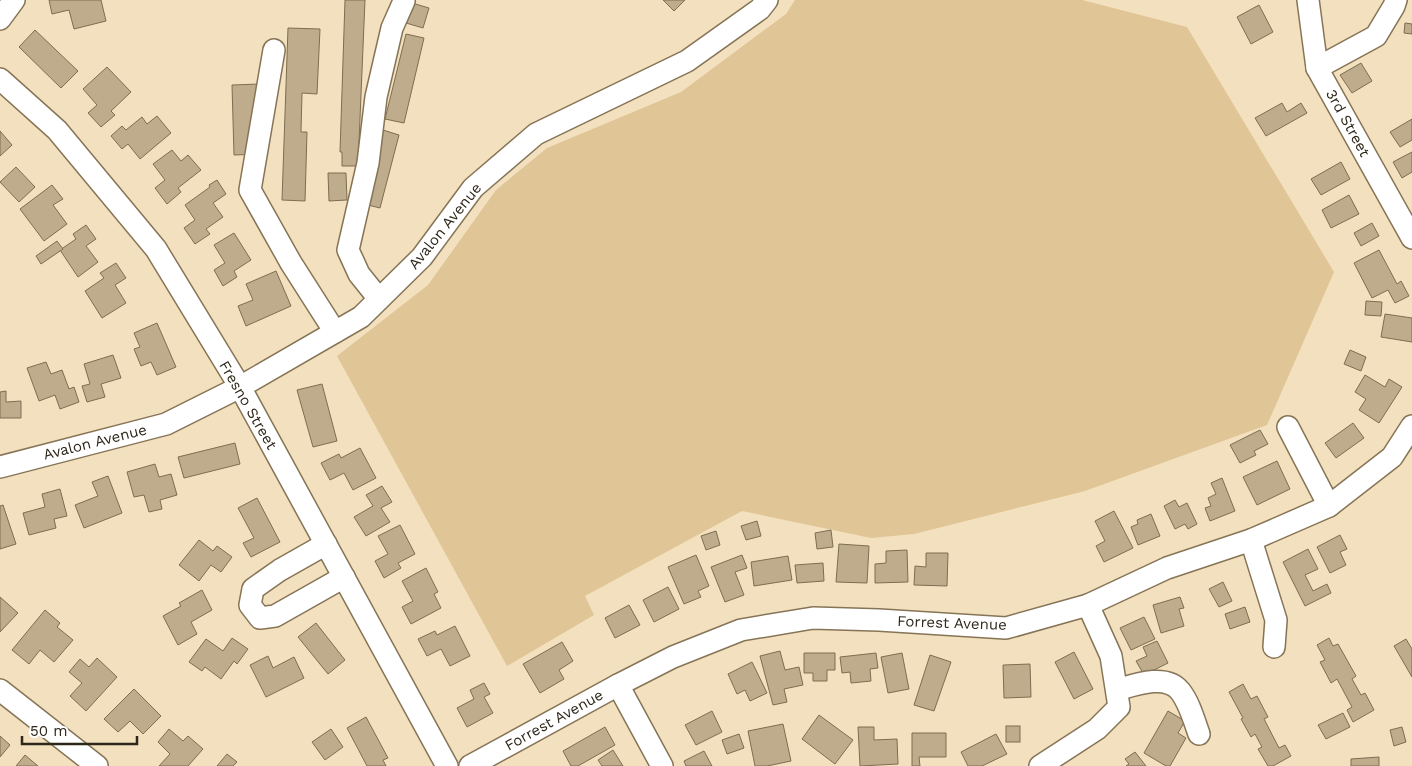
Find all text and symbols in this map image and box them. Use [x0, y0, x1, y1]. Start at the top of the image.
street label: 3rd Street [1322, 86, 1374, 160]
street label: Avalon Avenue [405, 179, 485, 273]
street label: Fresno Street [215, 357, 281, 453]
street label: Avalon Avenue [41, 420, 149, 464]
street label: Forrest Avenue [897, 612, 1007, 634]
street label: Forrest Avenue [502, 686, 606, 754]
scale bar [22, 714, 138, 746]
text: 50 m [30, 722, 67, 740]

